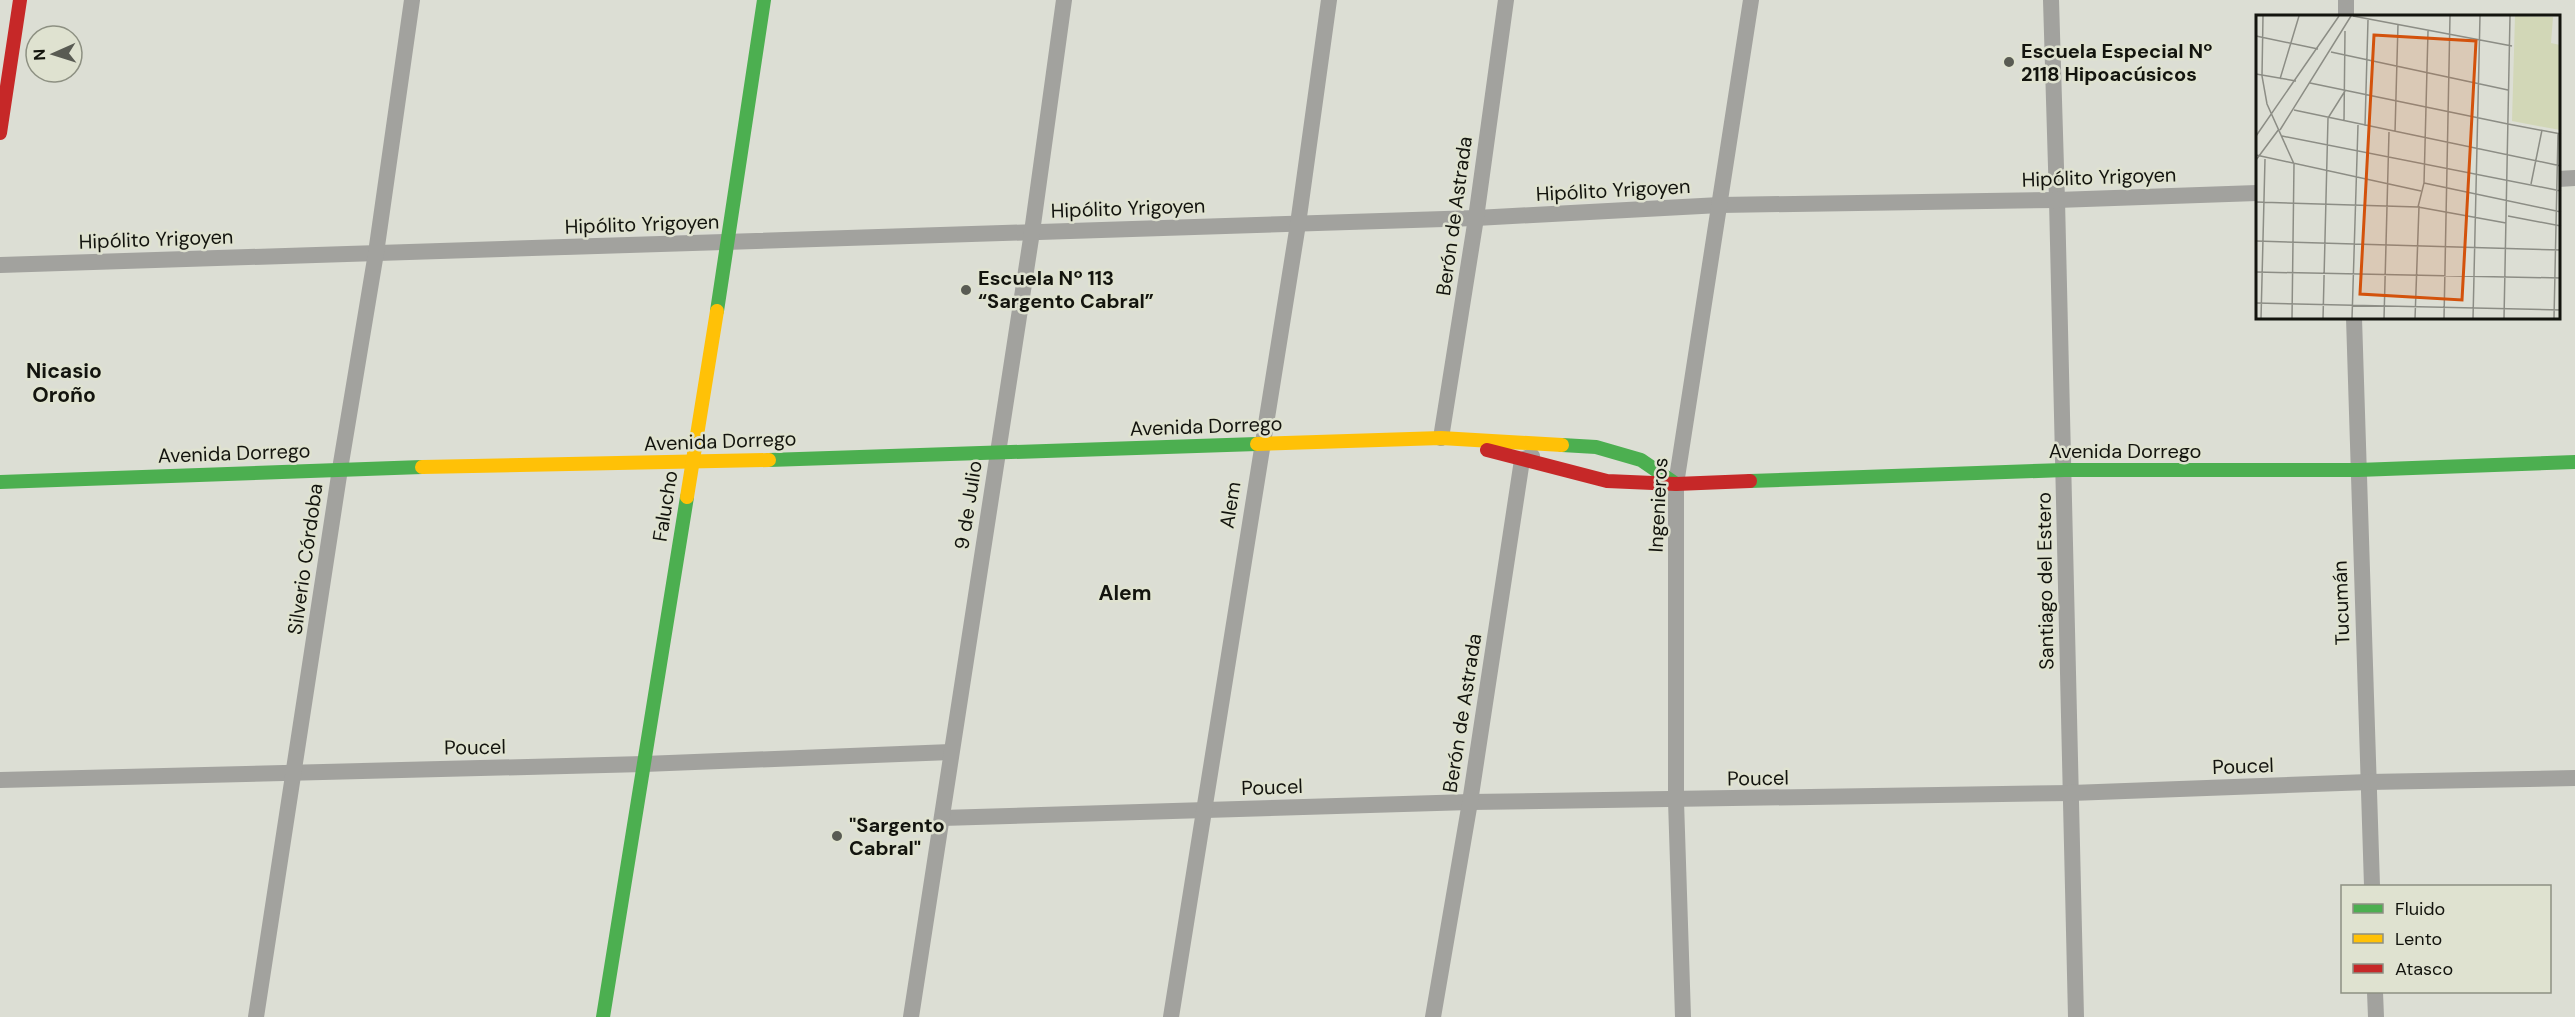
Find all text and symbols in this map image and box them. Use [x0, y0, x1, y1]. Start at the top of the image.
inset map [2256, 15, 2560, 320]
north arrow [24, 24, 84, 84]
place label: Escuela Especial Nº 2118 Hipoacúsicos [2021, 38, 2213, 87]
text: N [29, 48, 50, 61]
marker: Escuela Especial Nº 2118 Hipoacúsicos [2002, 55, 2016, 69]
street label: Berón de Astrada [1430, 135, 1478, 297]
street label: Hipólito Yrigoyen [2021, 161, 2177, 193]
street label: Hipólito Yrigoyen [1535, 173, 1691, 207]
street label: Hipólito Yrigoyen [1050, 192, 1206, 224]
street label: Hipólito Yrigoyen [564, 208, 720, 240]
street label: Hipólito Yrigoyen [78, 223, 234, 255]
place label: Escuela Nº 113 “Sargento Cabral” [978, 265, 1154, 314]
marker: Escuela Nº 113 “Sargento Cabral” [959, 283, 973, 297]
district label: Nicasio Oroño [26, 357, 102, 409]
street label: Avenida Dorrego [1129, 410, 1283, 442]
street label: Avenida Dorrego [643, 425, 797, 457]
street label: Avenida Dorrego [157, 437, 311, 469]
street label: Avenida Dorrego [2049, 438, 2201, 464]
street label: Ingenieros [1643, 457, 1673, 553]
street label: 9 de Julio [948, 459, 988, 551]
street label: Falucho [647, 469, 683, 543]
street label: Alem [1213, 480, 1247, 530]
street label: Silverio Córdoba [282, 482, 328, 636]
street label: Santiago del Estero [2030, 492, 2060, 670]
street label: Tucumán [2327, 560, 2355, 646]
district label: Alem [1099, 579, 1151, 607]
street label: Berón de Astrada [1437, 632, 1487, 794]
street label: Poucel [444, 733, 506, 761]
street label: Poucel [2212, 752, 2274, 780]
street label: Poucel [1727, 764, 1789, 792]
street label: Poucel [1241, 773, 1303, 801]
place label: "Sargento Cabral" [849, 812, 945, 861]
marker: "Sargento Cabral" [830, 829, 844, 843]
legend [2341, 885, 2551, 993]
text: Fluido [2395, 897, 2445, 921]
text: Lento [2395, 927, 2442, 951]
text: Atasco [2395, 957, 2453, 981]

